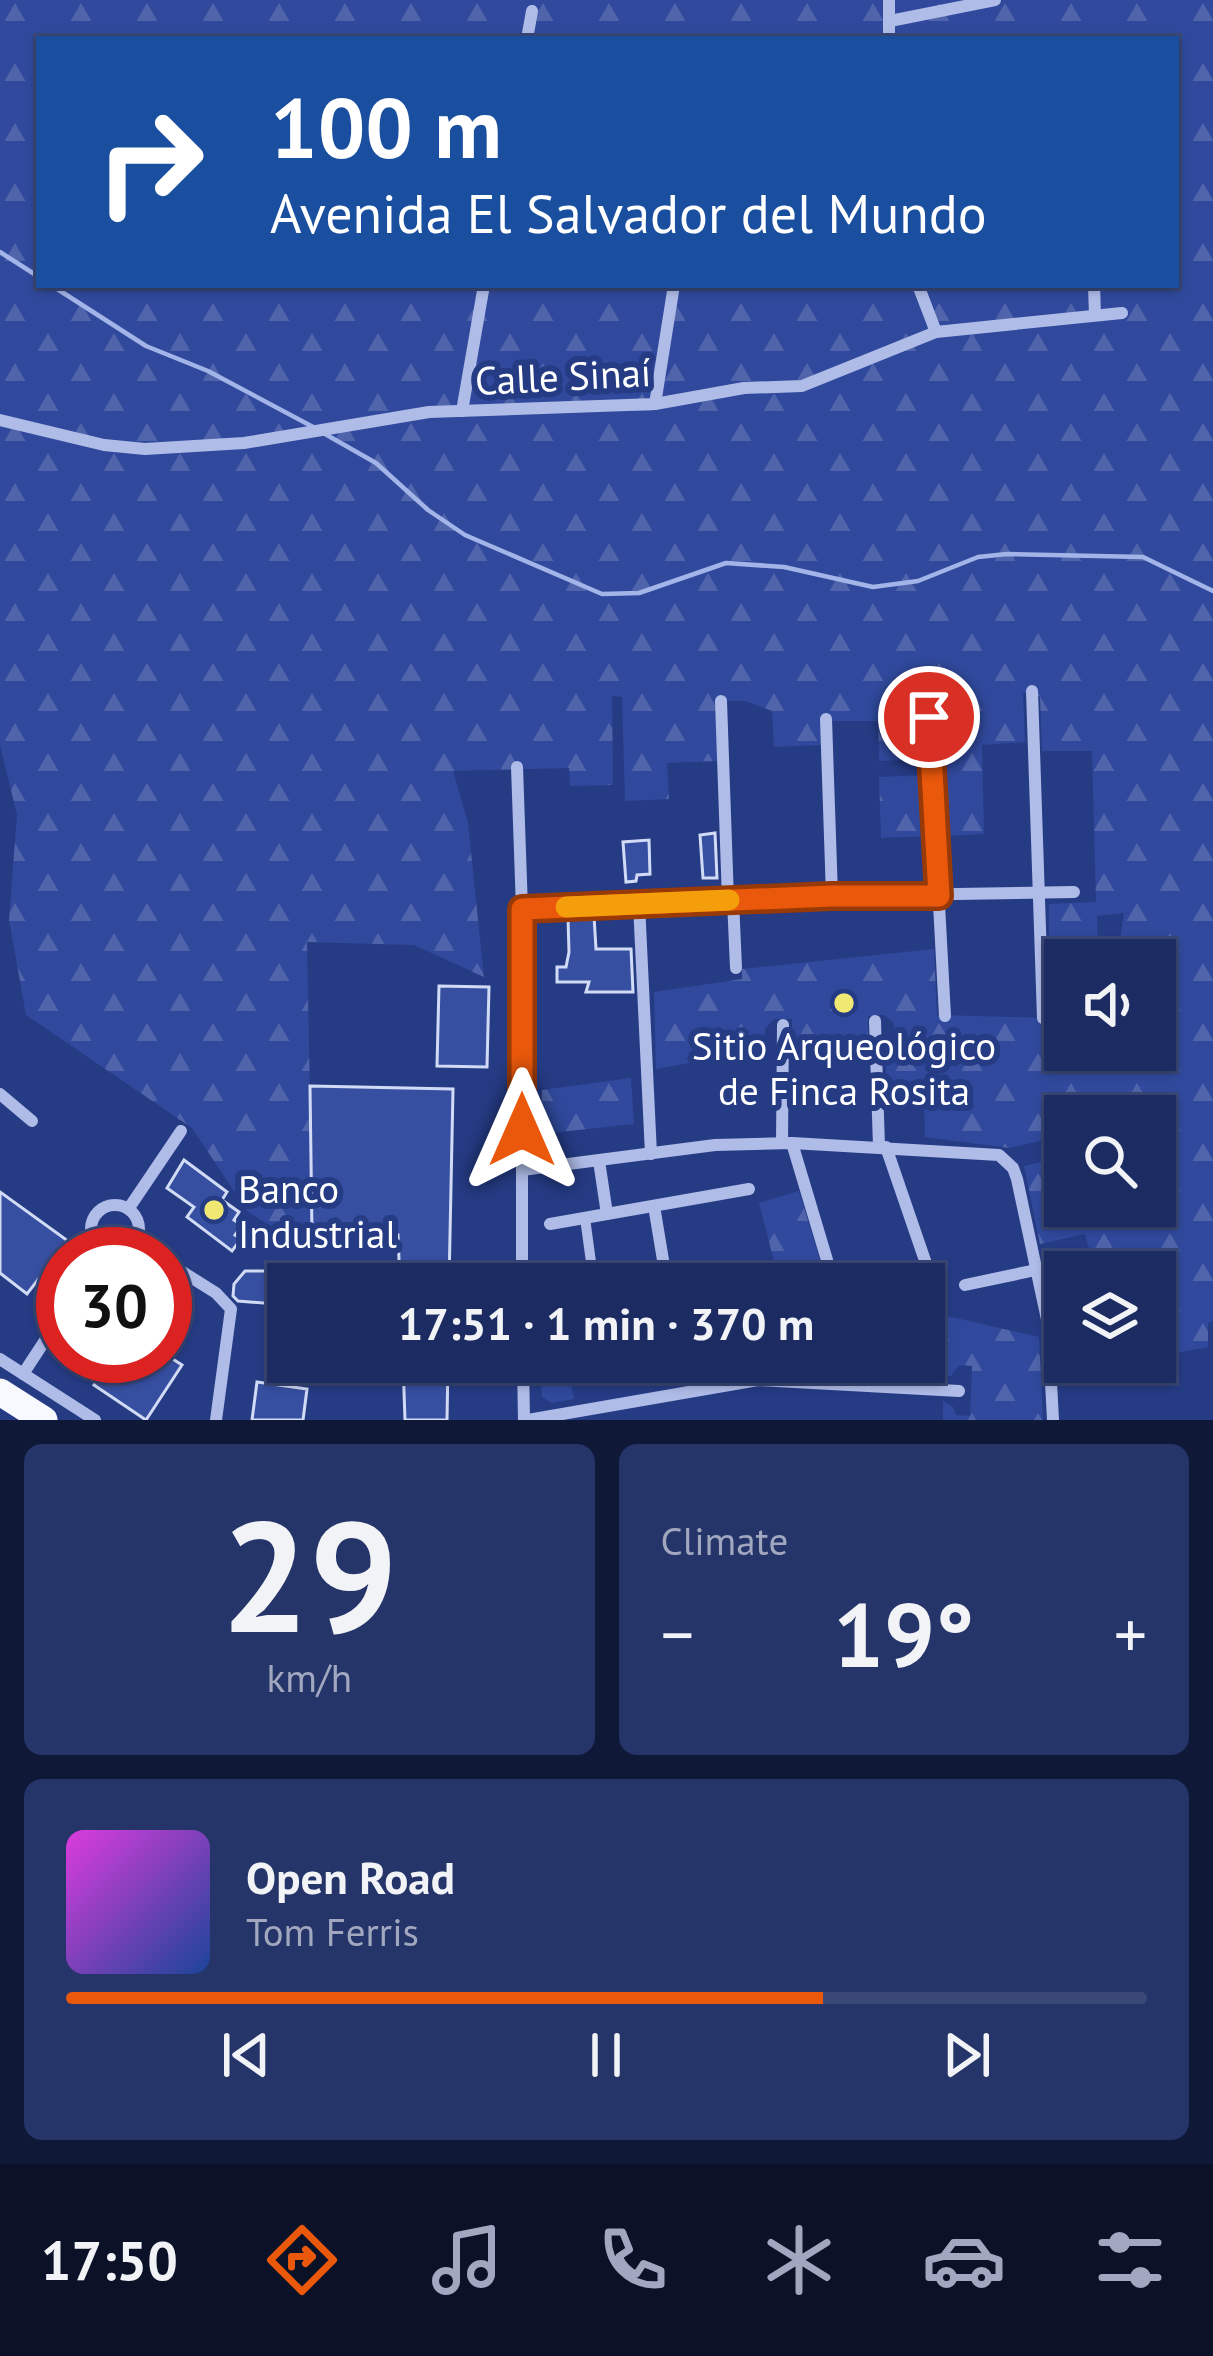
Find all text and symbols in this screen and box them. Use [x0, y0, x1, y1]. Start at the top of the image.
text: 100 m [270, 72, 502, 181]
icon: right [72, 84, 228, 240]
text: Avenida El Salvador del Mundo [270, 178, 987, 248]
street label: Calle Sinaí [474, 346, 652, 406]
pin [878, 666, 980, 768]
icon: arrive [896, 684, 962, 750]
map controls [1044, 939, 1176, 1383]
button: sound [1044, 939, 1176, 1071]
marker: Sitio Arqueológico de Finca Rosita [831, 990, 857, 1016]
place label: Sitio Arqueológico de Finca Rosita [692, 1020, 996, 1116]
position arrow [459, 1067, 585, 1193]
button: search [1044, 1095, 1176, 1227]
place label: Banco Industrial [238, 1163, 397, 1259]
marker: Banco Industrial [201, 1197, 227, 1223]
speed limit sign: 30 [36, 1227, 192, 1383]
button: layers [1044, 1251, 1176, 1383]
text: 17:51 · 1 min · 370 m [398, 1294, 814, 1352]
text: 29 [221, 1473, 398, 1675]
text: Climate [661, 1515, 788, 1566]
text: 19° [833, 1575, 974, 1692]
text: − [661, 1591, 694, 1676]
text: + [1114, 1591, 1147, 1676]
text: km/h [267, 1652, 352, 1703]
text: Open Road [246, 1848, 455, 1906]
text: Tom Ferris [246, 1906, 419, 1957]
icon: previous [213, 2022, 279, 2088]
icon: pause [573, 2022, 639, 2088]
icon: next [934, 2022, 1000, 2088]
icon: directions [260, 2218, 344, 2302]
icon: music [425, 2218, 509, 2302]
icon: phone [591, 2218, 675, 2302]
icon: climate [757, 2218, 841, 2302]
icon: car [922, 2218, 1006, 2302]
icon: filters [1088, 2218, 1172, 2302]
text: 17:50 [41, 2225, 178, 2295]

